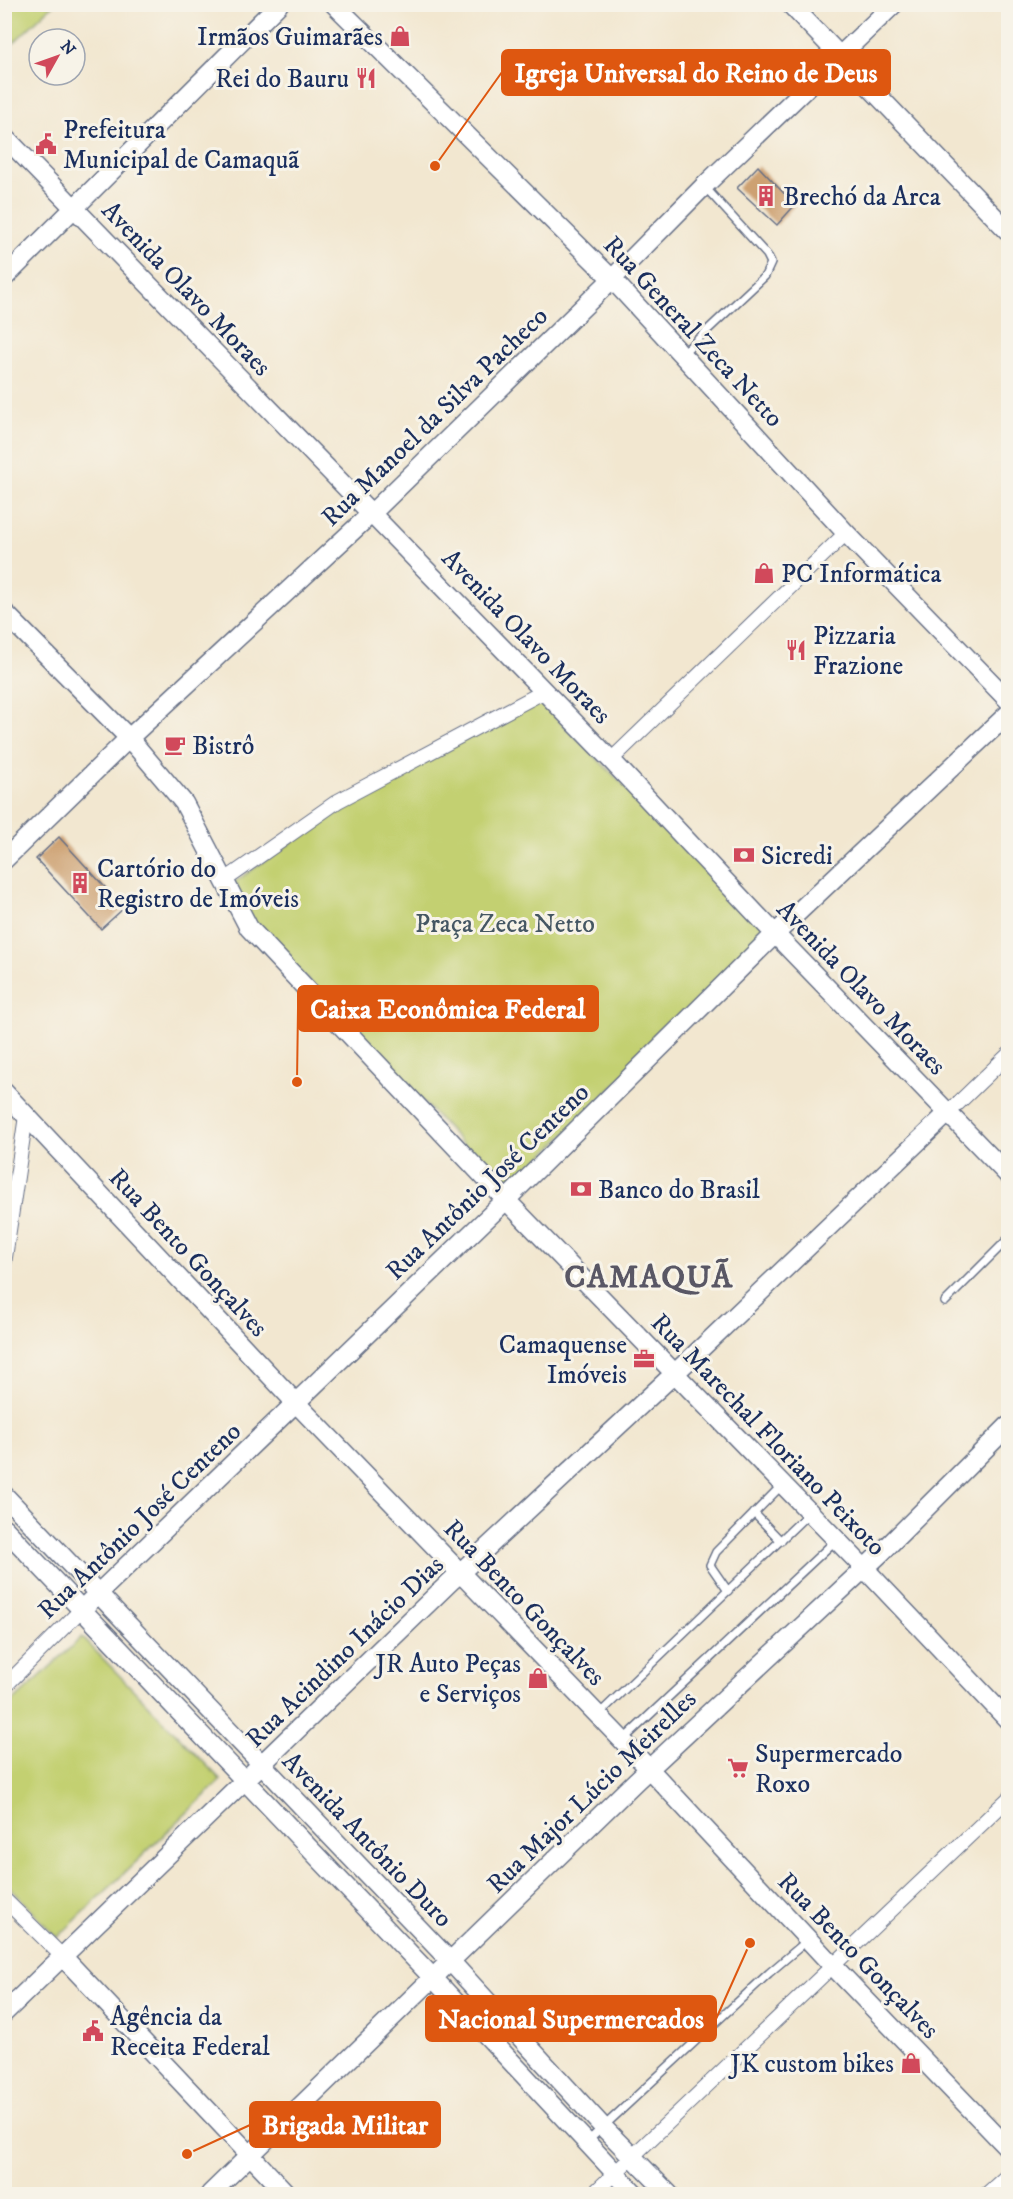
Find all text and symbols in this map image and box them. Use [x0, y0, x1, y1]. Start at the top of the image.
place label: Irmãos Guimarães [197, 21, 383, 54]
shop icon: Irmãos Guimarães [388, 24, 412, 48]
north arrow [27, 27, 87, 87]
text: N [56, 37, 80, 59]
callout: Igreja Universal do Reino de Deus [502, 50, 890, 95]
text: Igreja Universal do Reino de Deus [514, 57, 878, 91]
place label: Rei do Bauru [215, 63, 349, 96]
restaurant icon: Rei do Bauru [354, 66, 378, 90]
place label: Prefeitura Municipal de Camaquã [63, 114, 299, 177]
public building icon: Prefeitura Municipal de Camaquã [34, 132, 58, 156]
place label: Brechó da Arca [783, 181, 941, 214]
building icon: Brechó da Arca [754, 184, 778, 208]
street label: Avenida Olavo Moraes [94, 195, 278, 383]
street label: Rua General Zeca Netto [596, 229, 790, 435]
street label: Rua Manoel da Silva Pacheco [315, 300, 555, 534]
street label: Avenida Olavo Moraes [434, 543, 618, 731]
place label: PC Informática [781, 558, 942, 591]
shop icon: PC Informática [752, 561, 776, 585]
place label: Pizzaria Frazione [813, 620, 903, 683]
restaurant icon: Pizzaria Frazione [784, 638, 808, 662]
place label: Bistrô [192, 730, 254, 763]
cafe icon: Bistrô [163, 733, 187, 757]
place label: Sicredi [761, 840, 833, 873]
bank icon: Sicredi [732, 843, 756, 867]
place label: Cartório do Registro de Imóveis [97, 853, 299, 916]
building icon: Cartório do Registro de Imóveis [68, 871, 92, 895]
street label: Avenida Olavo Moraes [769, 894, 953, 1082]
park label: Praça Zeca Netto [415, 908, 595, 941]
callout: Caixa Econômica Federal [298, 986, 598, 1031]
text: Caixa Econômica Federal [310, 993, 587, 1027]
street label: Rua Antônio José Centeno [379, 1076, 597, 1288]
street label: Rua Bento Gonçalves [101, 1162, 275, 1344]
place label: Banco do Brasil [598, 1174, 760, 1207]
bank icon: Banco do Brasil [569, 1177, 593, 1201]
district label: CAMAQUÃ [564, 1257, 734, 1298]
street label: Rua Marechal Floriano Peixoto [643, 1307, 893, 1563]
place label: Camaquense Imóveis [499, 1329, 627, 1392]
office icon: Camaquense Imóveis [632, 1347, 656, 1371]
street label: Rua Antônio José Centeno [31, 1415, 249, 1627]
street label: Rua Bento Gonçalves [436, 1513, 612, 1693]
street label: Rua Acindino Inácio Dias [239, 1549, 451, 1755]
place label: JR Auto Peças e Serviços [374, 1648, 521, 1711]
shop icon: JR Auto Peças e Serviços [526, 1666, 550, 1690]
street label: Rua Major Lúcio Meirelles [480, 1683, 704, 1901]
place label: Supermercado Roxo [755, 1738, 902, 1801]
street label: Avenida Antônio Duro [275, 1745, 459, 1935]
supermarket icon: Supermercado Roxo [726, 1756, 750, 1780]
street label: Rua Bento Gonçalves [770, 1866, 946, 2046]
callout: Nacional Supermercados [426, 1996, 716, 2041]
place label: Agência da Receita Federal [110, 2001, 270, 2064]
text: Nacional Supermercados [438, 2003, 704, 2037]
public building icon: Agência da Receita Federal [81, 2019, 105, 2043]
place label: JK custom bikes [728, 2048, 894, 2081]
shop icon: JK custom bikes [899, 2051, 923, 2075]
callout: Brigada Militar [250, 2102, 440, 2147]
text: Brigada Militar [262, 2109, 429, 2143]

